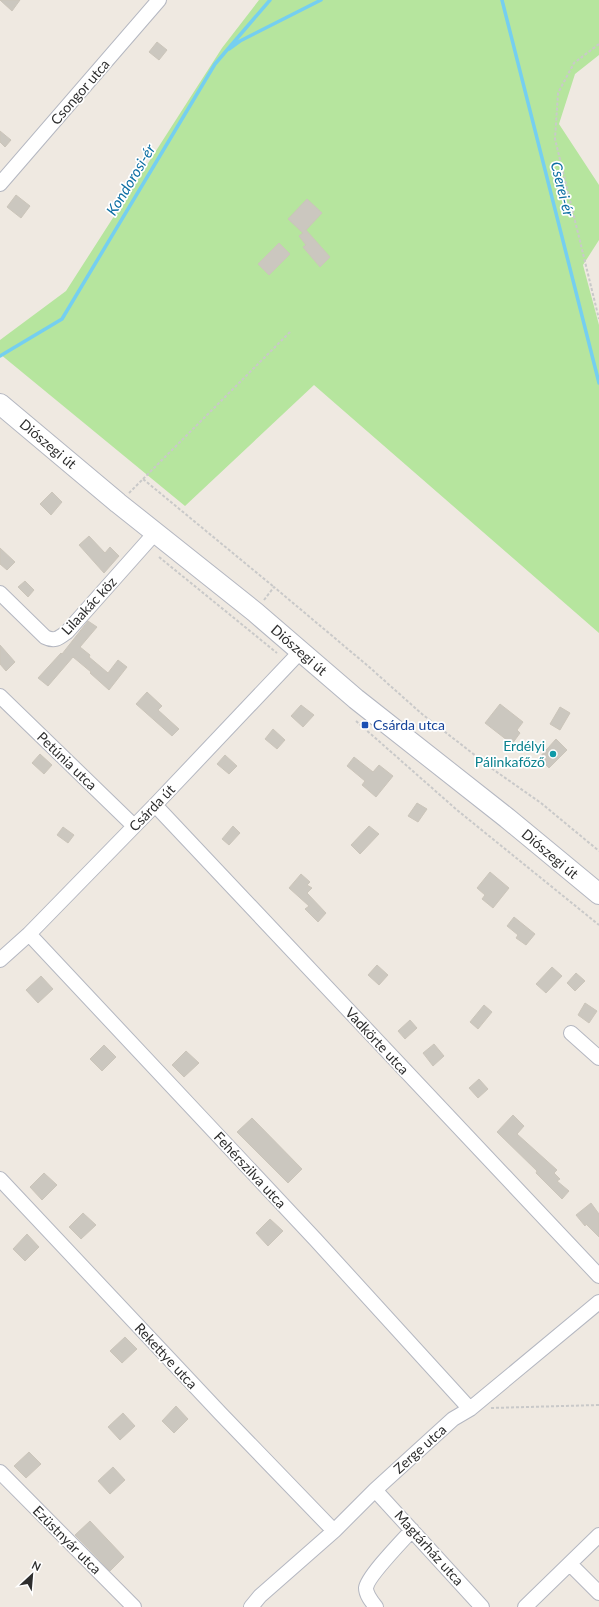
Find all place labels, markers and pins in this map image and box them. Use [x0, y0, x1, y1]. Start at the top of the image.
place label: Csárda utca [373, 716, 445, 733]
marker: Csárda utca [360, 720, 370, 730]
place label: Erdélyi Pálinkafőző [475, 737, 545, 770]
marker: Erdélyi Pálinkafőző [548, 749, 558, 759]

